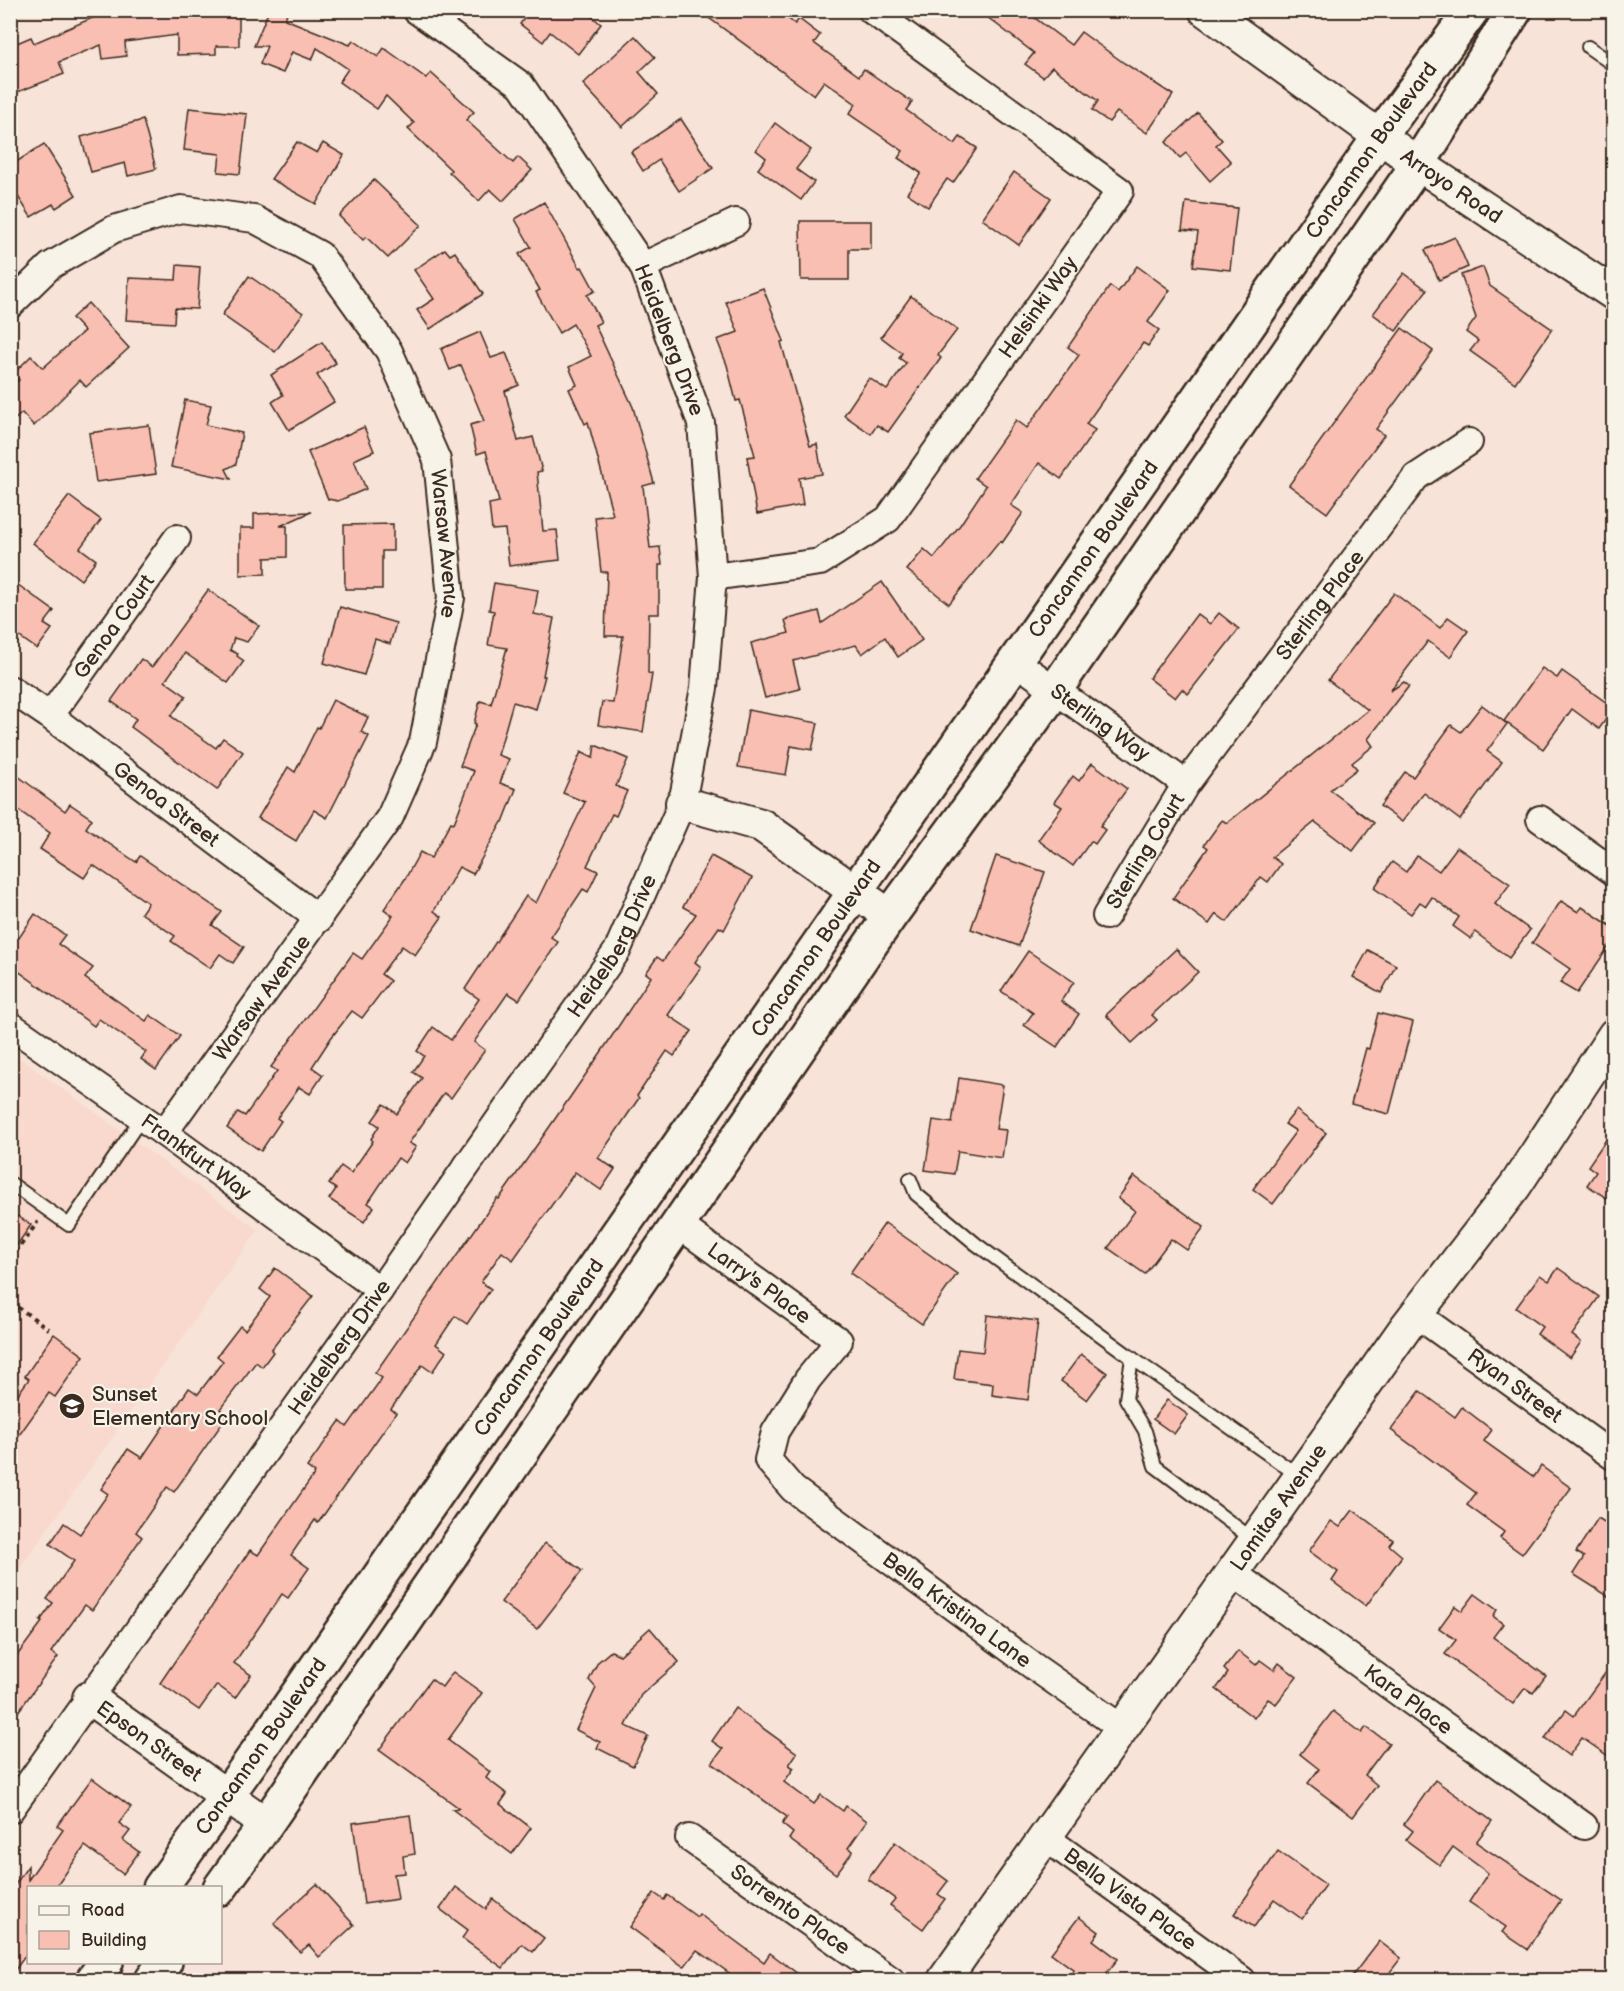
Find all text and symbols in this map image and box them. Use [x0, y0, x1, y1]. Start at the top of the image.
street label: Concannon Boulevard [1300, 57, 1442, 244]
street label: Arroyo Road [1396, 143, 1507, 229]
street label: Helsinki Way [993, 251, 1083, 363]
street label: Heidelberg Drive [629, 261, 709, 419]
street label: Concannon Boulevard [1023, 455, 1163, 643]
street label: Warsaw Avenue [425, 468, 464, 620]
street label: Sterling Place [1271, 545, 1369, 665]
street label: Genoa Court [68, 569, 160, 683]
street label: Sterling Way [1046, 678, 1155, 767]
street label: Genoa Street [108, 756, 225, 852]
street label: Sterling Court [1101, 788, 1190, 913]
street label: Concannon Boulevard [745, 855, 886, 1042]
street label: Heidelberg Drive [562, 870, 662, 1022]
street label: Warsaw Avenue [208, 930, 316, 1066]
street label: Frankfurt Way [136, 1108, 257, 1205]
street label: Larry's Place [703, 1237, 816, 1329]
street label: Concannon Boulevard [468, 1254, 609, 1441]
street label: Heidelberg Drive [283, 1275, 396, 1420]
street label: Ryan Street [1463, 1343, 1568, 1428]
place label: Sunset Elementary School [92, 1382, 268, 1431]
school or university icon: Sunset Elementary School [57, 1391, 87, 1421]
street label: Lomitas Avenue [1225, 1439, 1332, 1576]
street label: Bella Kristina Lane [878, 1547, 1036, 1673]
street label: Concannon Boulevard [190, 1653, 332, 1840]
street label: Kara Place [1359, 1659, 1457, 1740]
street label: Epson Street [92, 1695, 207, 1787]
street label: Bella Vista Place [1059, 1843, 1202, 1955]
street label: Sorrento Place [726, 1859, 855, 1960]
legend [27, 1886, 222, 1964]
text: Road [81, 1900, 125, 1921]
text: Building [81, 1930, 147, 1951]

